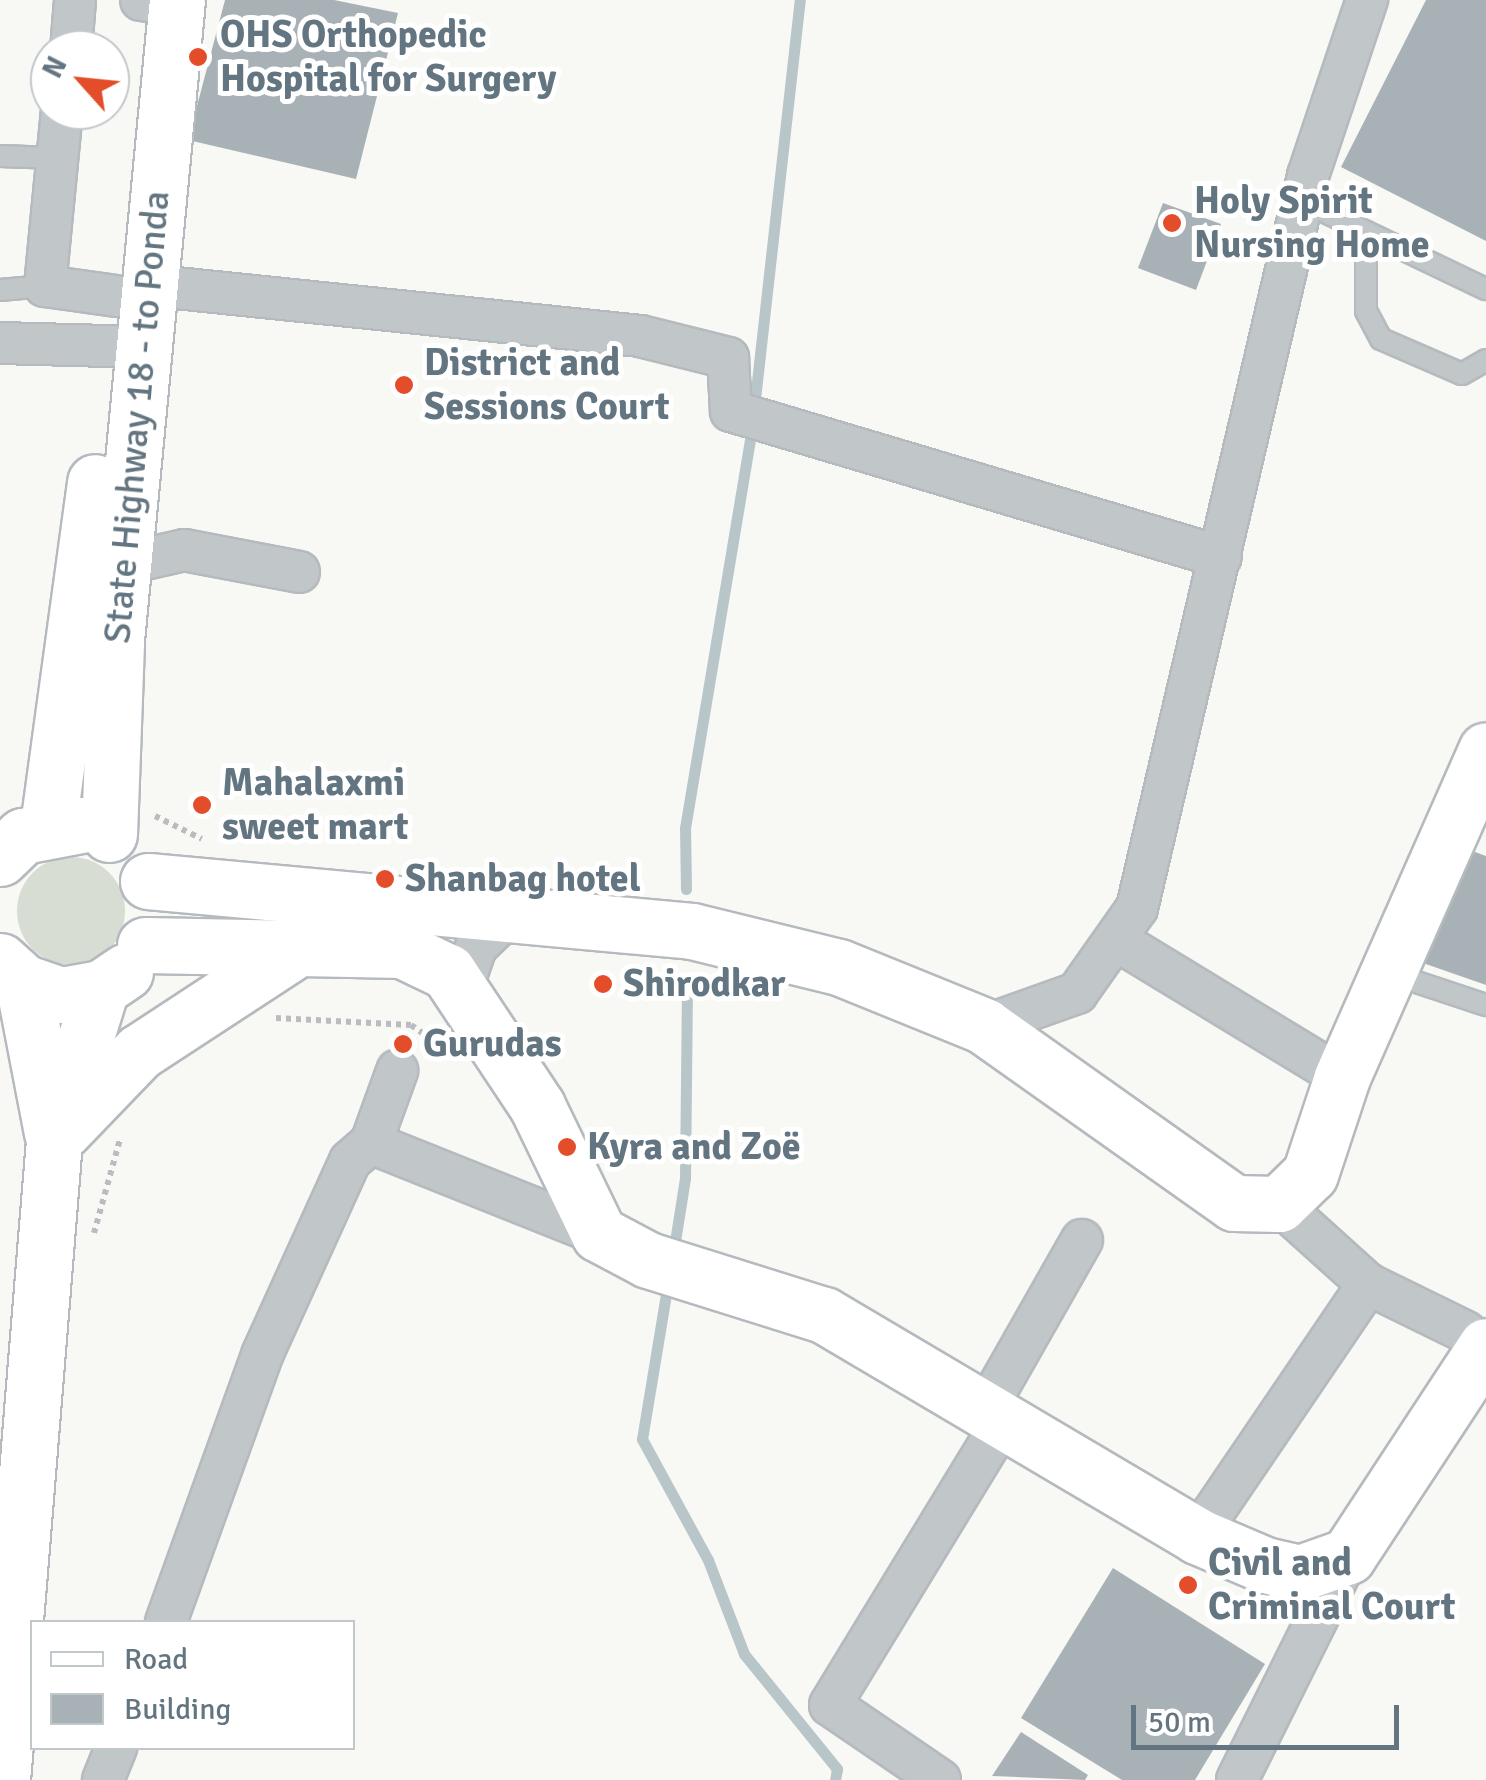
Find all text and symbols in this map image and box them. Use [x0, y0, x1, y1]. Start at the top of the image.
place label: OHS Orthopedic Hospital for Surgery [220, 12, 556, 101]
north arrow [30, 30, 130, 130]
marker: OHS Orthopedic Hospital for Surgery [185, 44, 211, 70]
text: N [35, 51, 75, 84]
place label: Holy Spirit Nursing Home [1194, 178, 1430, 268]
street label: State Highway 18 - to Ponda [94, 189, 180, 645]
marker: Holy Spirit Nursing Home [1159, 210, 1185, 236]
place label: District and Sessions Court [424, 340, 669, 429]
marker: District and Sessions Court [393, 374, 415, 396]
place label: Mahalaxmi sweet mart [222, 760, 409, 849]
marker: Mahalaxmi sweet mart [191, 794, 213, 816]
place label: Shanbag hotel [405, 856, 641, 902]
marker: Shanbag hotel [374, 868, 396, 890]
place label: Shirodkar [623, 961, 785, 1007]
marker: Shirodkar [592, 973, 614, 995]
place label: Gurudas [423, 1021, 561, 1067]
marker: Gurudas [392, 1033, 414, 1055]
place label: Kyra and Zoë [587, 1124, 801, 1170]
marker: Kyra and Zoë [556, 1136, 578, 1158]
place label: Civil and Criminal Court [1208, 1540, 1455, 1630]
marker: Civil and Criminal Court [1177, 1574, 1199, 1596]
legend [30, 1620, 355, 1750]
text: Road [124, 1641, 188, 1678]
scale bar [1136, 1685, 1404, 1747]
text: Building [124, 1691, 231, 1728]
text: 50 m [1148, 1704, 1211, 1741]

